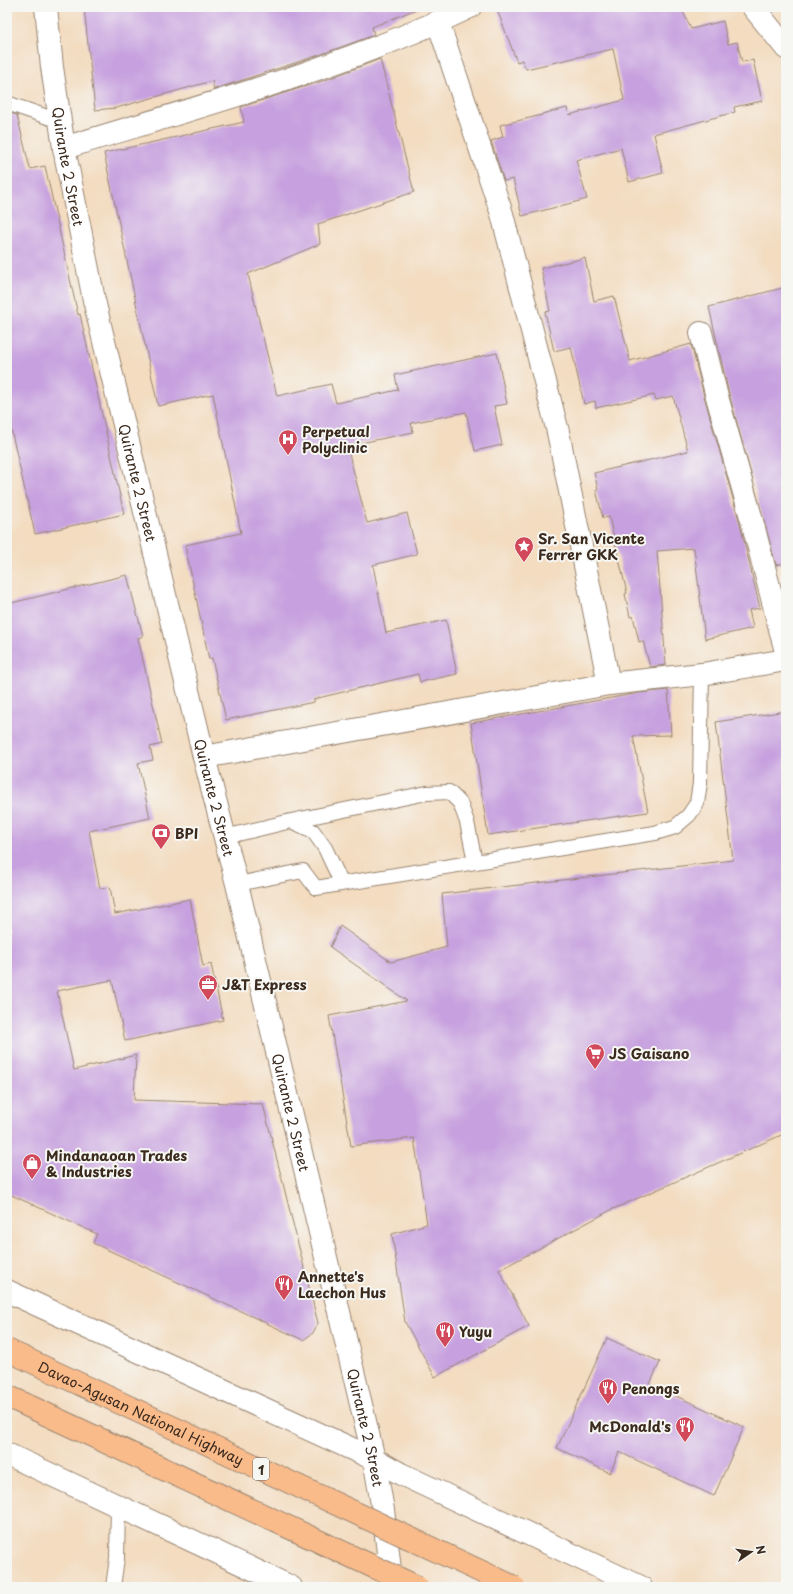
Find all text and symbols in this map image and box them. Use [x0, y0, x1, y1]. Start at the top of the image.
street label: Quirante 2 Street [48, 105, 90, 228]
place label: Perpetual Polyclinic [302, 421, 370, 458]
street label: Quirante 2 Street [114, 422, 162, 544]
hospital icon: Perpetual Polyclinic [277, 428, 299, 456]
place label: Sr. San Vicente Ferrer GKK [538, 528, 645, 565]
place icon: Sr. San Vicente Ferrer GKK [513, 535, 535, 563]
street label: Quirante 2 Street [189, 737, 240, 859]
bank icon: BPI [150, 822, 172, 850]
place label: BPI [175, 823, 198, 844]
office icon: J&T Express [197, 973, 219, 1001]
place label: J&T Express [222, 974, 307, 995]
supermarket icon: JS Gaisano [584, 1042, 606, 1070]
place label: JS Gaisano [609, 1043, 689, 1064]
street label: Quirante 2 Street [267, 1051, 316, 1174]
place label: Mindanaoan Trades & Industries [46, 1145, 187, 1182]
shop icon: Mindanaoan Trades & Industries [21, 1152, 43, 1180]
place label: Annette's Laechon Hus [298, 1266, 386, 1303]
restaurant icon: Annette's Laechon Hus [273, 1273, 295, 1301]
restaurant icon: Yuyu [434, 1320, 456, 1348]
place label: Yuyu [459, 1321, 492, 1342]
street label: Davao-Agusan National Highway [35, 1356, 247, 1470]
street label: Quirante 2 Street [342, 1366, 389, 1489]
restaurant icon: Penongs [597, 1377, 619, 1405]
place label: Penongs [622, 1378, 680, 1399]
restaurant icon: McDonald's [674, 1415, 696, 1443]
place label: McDonald's [589, 1416, 671, 1437]
road number: 1 [253, 1458, 269, 1480]
north arrow [731, 1532, 771, 1572]
text: N [752, 1543, 771, 1556]

